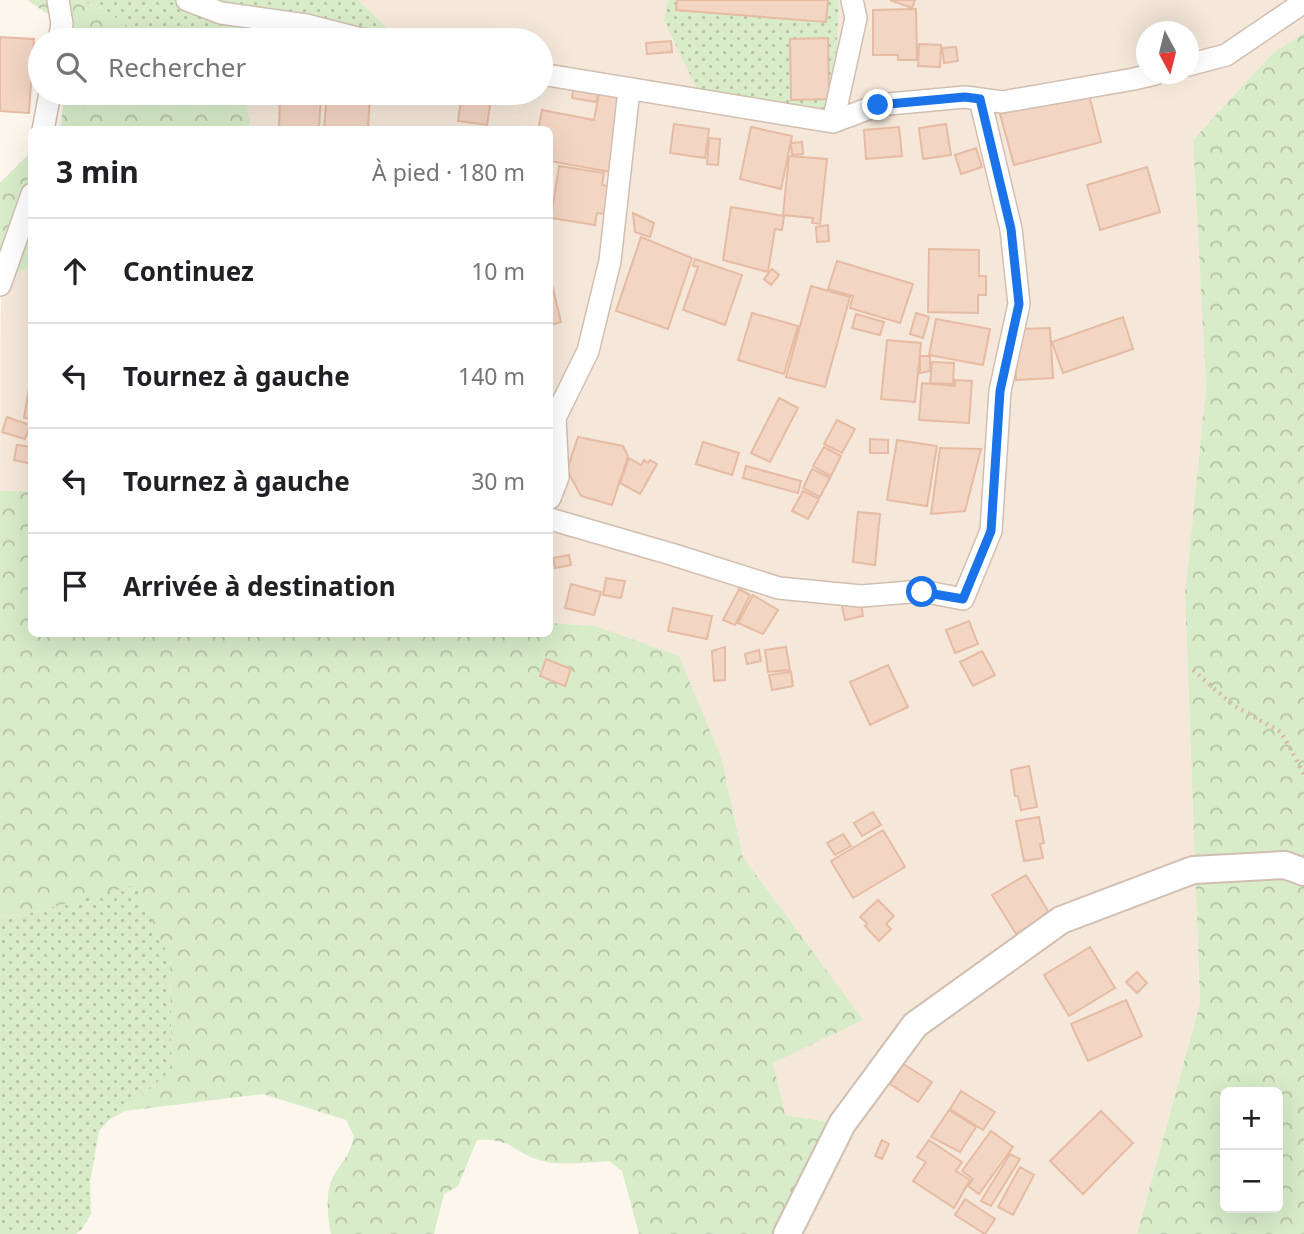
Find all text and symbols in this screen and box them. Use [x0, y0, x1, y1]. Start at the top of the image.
north arrow [1136, 21, 1199, 84]
search box [28, 28, 553, 105]
icon: search [52, 48, 90, 86]
text: Rechercher [108, 49, 246, 85]
route end [862, 89, 893, 120]
text: 3 min [56, 151, 139, 192]
text: À pied · 180 m [372, 156, 525, 188]
icon: ahead [56, 252, 94, 290]
text: Continuez [123, 253, 254, 289]
text: 10 m [471, 255, 525, 287]
icon: left [56, 357, 94, 395]
text: Tournez à gauche [123, 358, 350, 394]
text: 140 m [458, 360, 525, 392]
icon: left [56, 462, 94, 500]
text: Tournez à gauche [123, 463, 350, 499]
text: 30 m [471, 465, 525, 497]
icon: arrive [56, 567, 94, 605]
text: Arrivée à destination [123, 568, 396, 604]
route start [906, 576, 937, 607]
map controls [1220, 1087, 1283, 1213]
button: + [1220, 1087, 1283, 1150]
button: − [1220, 1150, 1283, 1213]

